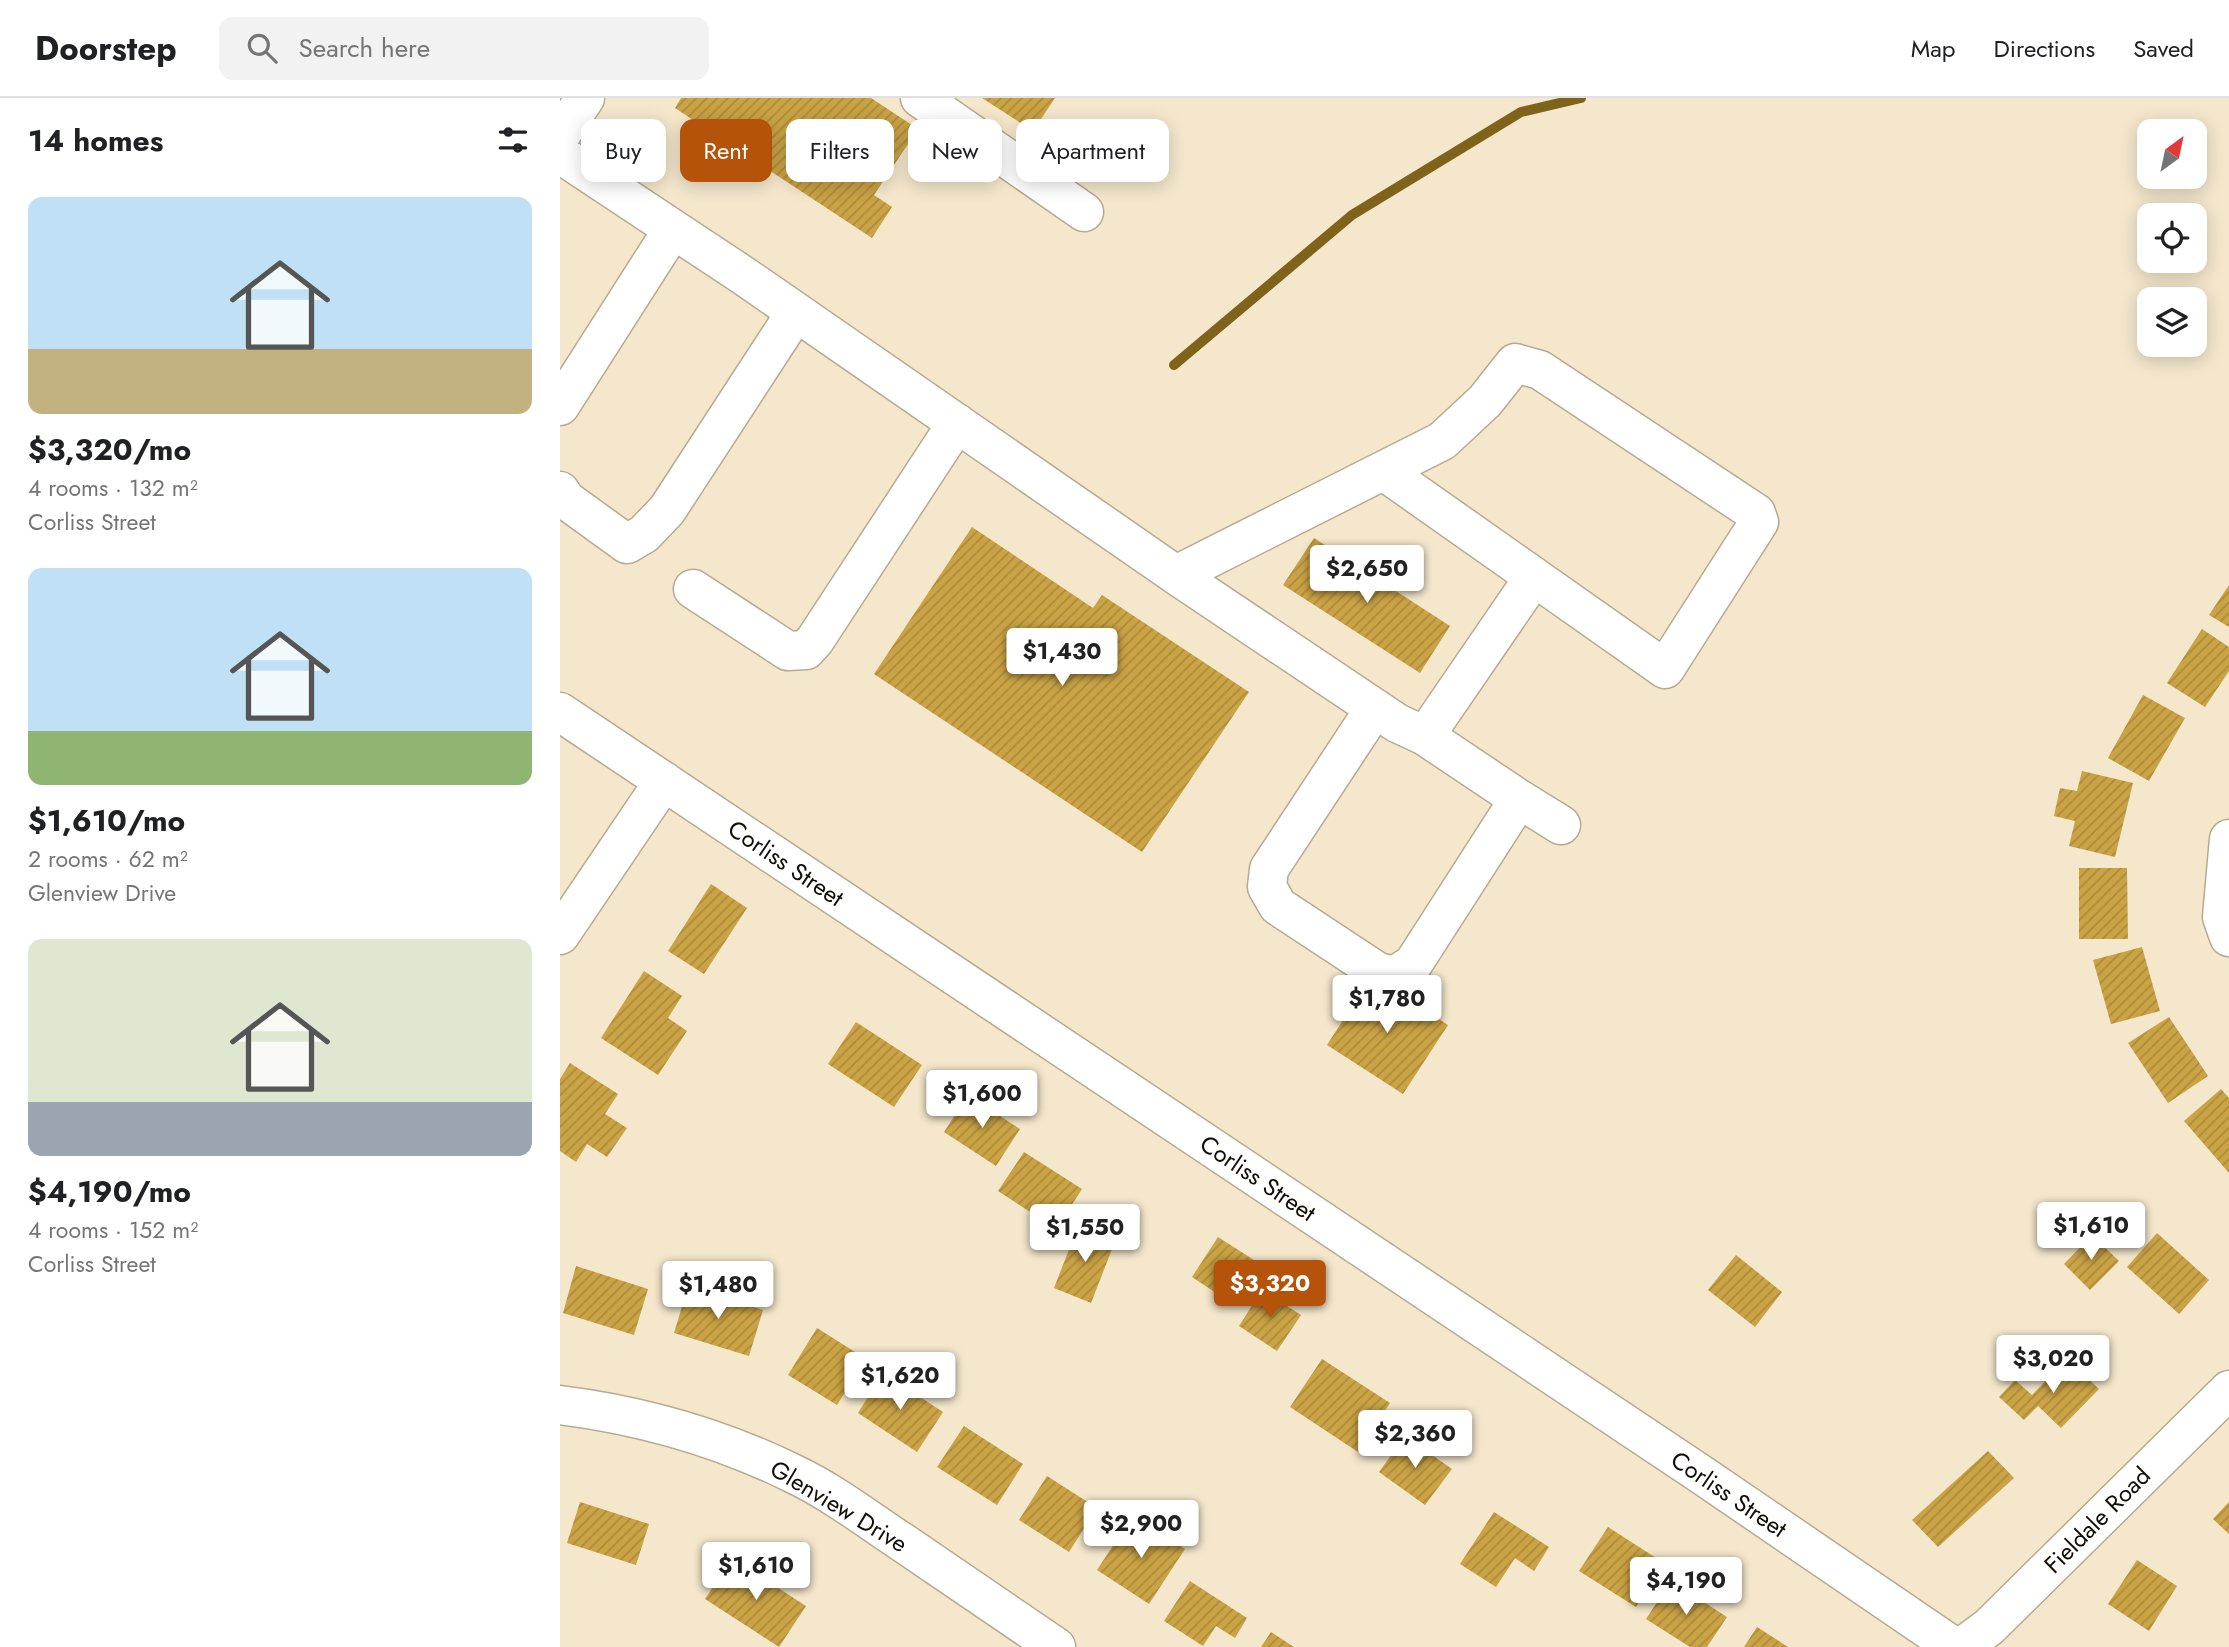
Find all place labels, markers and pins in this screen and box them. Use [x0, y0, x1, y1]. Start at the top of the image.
pin: $2,650 [1310, 546, 1424, 605]
pin: $1,430 [1005, 628, 1119, 688]
pin: $1,780 [1330, 976, 1444, 1035]
pin: $1,600 [925, 1070, 1039, 1130]
pin: $1,610 [2034, 1202, 2148, 1262]
pin: $1,550 [1028, 1204, 1142, 1264]
pin: $3,320 [1213, 1260, 1327, 1320]
pin: $1,480 [661, 1262, 775, 1321]
pin: $3,020 [1996, 1336, 2110, 1395]
pin: $1,620 [843, 1352, 957, 1412]
pin: $2,360 [1358, 1410, 1472, 1470]
pin: $2,900 [1084, 1500, 1198, 1560]
pin: $1,610 [699, 1542, 813, 1602]
pin: $4,190 [1629, 1558, 1743, 1617]

